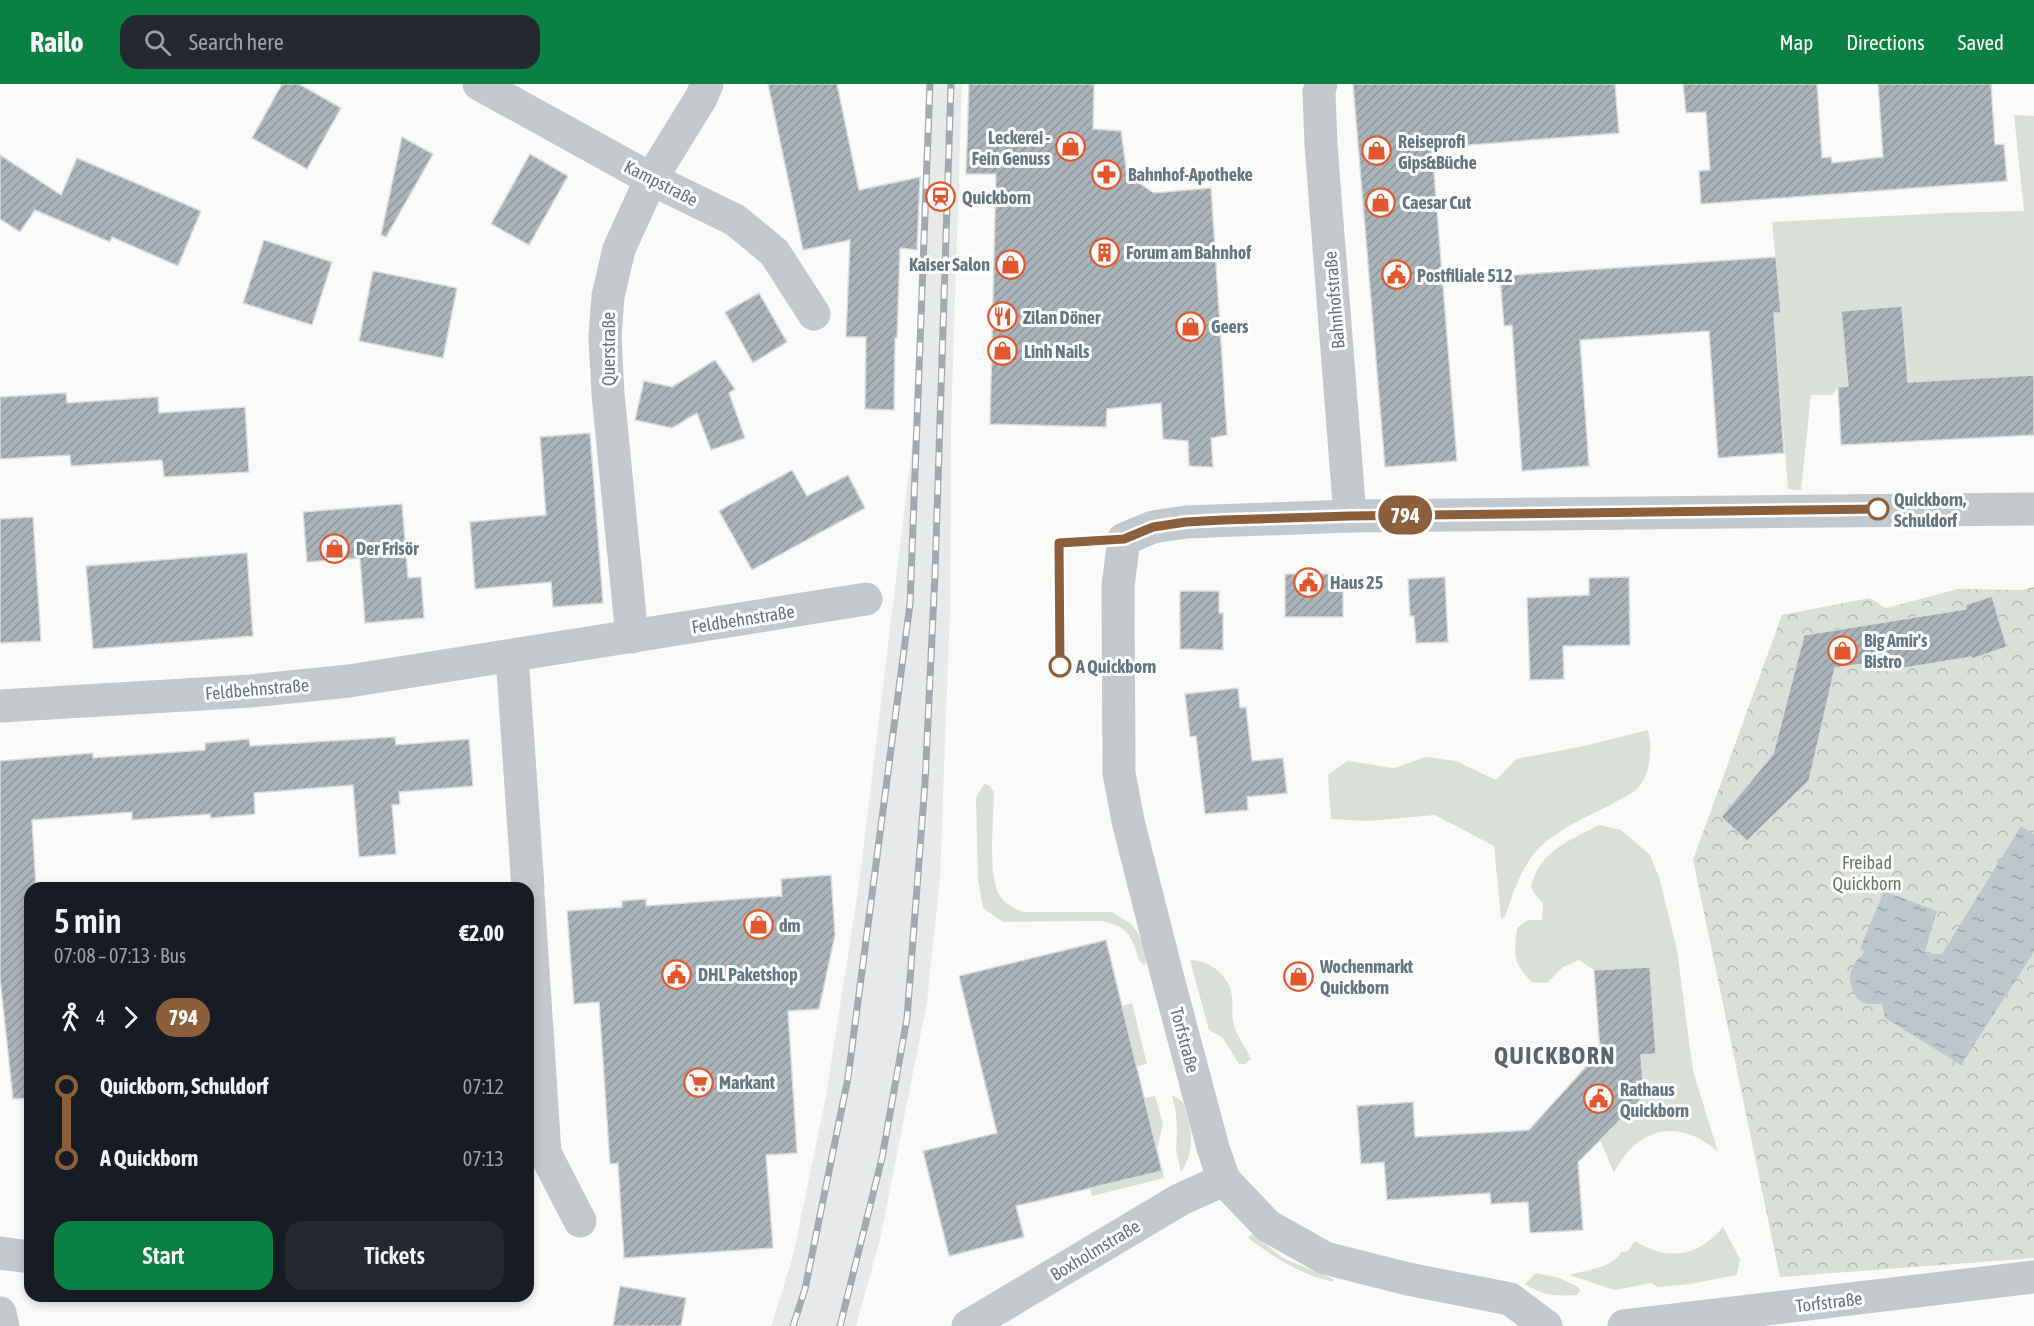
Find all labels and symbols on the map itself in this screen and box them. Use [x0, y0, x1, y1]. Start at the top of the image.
place label: Leckerei - Fein Genuss [972, 127, 1051, 169]
shop icon: Leckerei - Fein Genuss [1055, 131, 1087, 163]
place label: Reiseprofi Gips&Büche [1398, 131, 1477, 173]
shop icon: Reiseprofi Gips&Büche [1361, 135, 1393, 167]
street label: Kampstraße [621, 156, 701, 210]
pharmacy icon: Bahnhof-Apotheke [1091, 158, 1123, 190]
place label: Bahnhof-Apotheke [1128, 164, 1253, 185]
station icon: Quickborn [925, 181, 957, 213]
shop icon: Caesar Cut [1365, 186, 1397, 218]
place label: Quickborn [962, 187, 1031, 208]
place label: Caesar Cut [1402, 192, 1472, 213]
building icon: Forum am Bahnhof [1089, 236, 1121, 268]
place label: Forum am Bahnhof [1126, 242, 1252, 263]
shop icon: Kaiser Salon [995, 248, 1027, 280]
street label: Bahnhofstraße [1319, 250, 1349, 350]
place label: Kaiser Salon [909, 254, 990, 275]
public building icon: Postfiliale 512 [1380, 259, 1412, 291]
place label: Postfiliale 512 [1417, 265, 1513, 286]
restaurant icon: Zilan Döner [986, 301, 1018, 333]
place label: Zilan Döner [1023, 307, 1101, 328]
shop icon: Geers [1174, 310, 1206, 342]
street label: Querstraße [598, 312, 619, 386]
place label: Geers [1211, 316, 1249, 337]
shop icon: Linh Nails [987, 335, 1019, 367]
place label: Linh Nails [1024, 341, 1090, 362]
place label: Quickborn, Schuldorf [1894, 489, 1966, 531]
line badge: 794 [1370, 496, 1440, 534]
marker: Quickborn, Schuldorf [1867, 498, 1889, 520]
shop icon: Der Frisör [319, 532, 351, 564]
place label: Der Frisör [356, 538, 419, 559]
public building icon: Haus 25 [1293, 566, 1325, 598]
place label: Haus 25 [1330, 572, 1383, 593]
street label: Feldbehnstraße [690, 601, 796, 637]
place label: Big Amir's Bistro [1864, 630, 1928, 672]
shop icon: Big Amir's Bistro [1827, 634, 1859, 666]
marker: A Quickborn [1049, 655, 1071, 677]
place label: A Quickborn [1075, 656, 1157, 677]
street label: Feldbehnstraße [204, 674, 310, 704]
park label: Freibad Quickborn [1833, 852, 1901, 894]
shop icon: dm [742, 909, 774, 941]
place label: dm [779, 915, 801, 936]
place label: Wochenmarkt Quickborn [1319, 956, 1414, 998]
public building icon: DHL Paketshop [661, 958, 693, 990]
shop icon: Wochenmarkt Quickborn [1283, 960, 1315, 992]
place label: DHL Paketshop [698, 964, 798, 985]
street label: Torfstraße [1166, 1005, 1204, 1075]
district label: QUICKBORN [1494, 1042, 1616, 1069]
supermarket icon: Markant [682, 1066, 714, 1098]
place label: Markant [719, 1072, 776, 1093]
place label: Rathaus Quickborn [1620, 1079, 1689, 1121]
public building icon: Rathaus Quickborn [1583, 1083, 1615, 1115]
street label: Boxholmstraße [1047, 1215, 1143, 1285]
street label: Torfstraße [1795, 1288, 1863, 1316]

